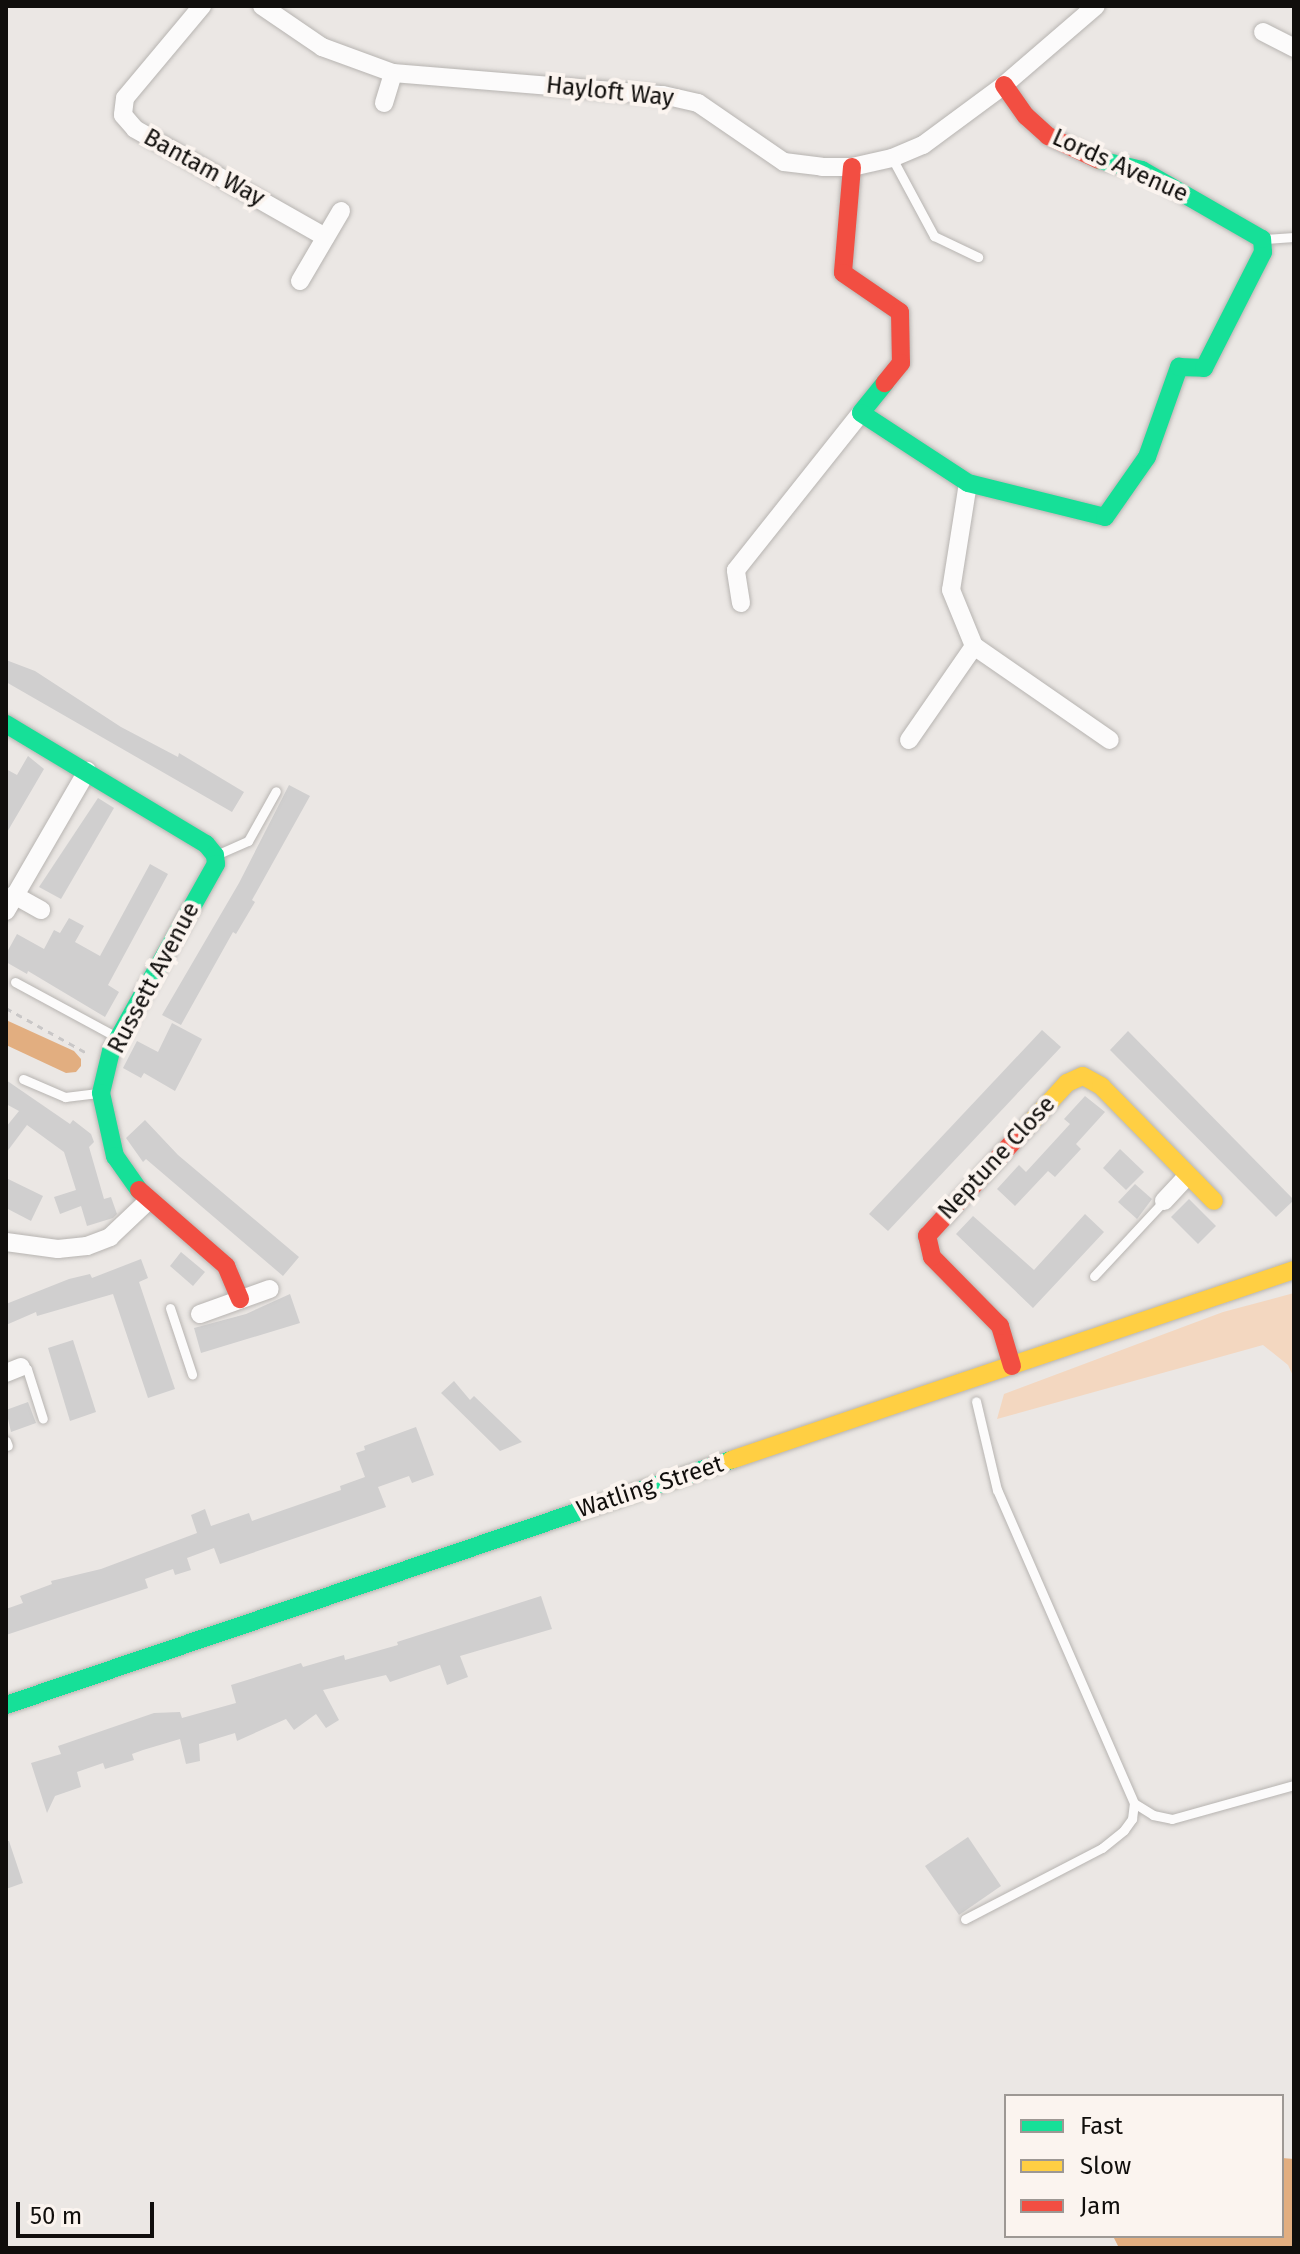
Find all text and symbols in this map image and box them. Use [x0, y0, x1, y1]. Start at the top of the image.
street label: Hayloft Way [545, 71, 675, 113]
street label: Bantam Way [139, 123, 269, 213]
street label: Lords Avenue [1048, 123, 1192, 209]
street label: Russett Avenue [102, 897, 206, 1059]
street label: Neptune Close [932, 1090, 1062, 1226]
street label: Watling Street [573, 1450, 727, 1524]
legend [1004, 2094, 1284, 2238]
text: Fast [1080, 2112, 1123, 2140]
text: Slow [1080, 2152, 1131, 2180]
scale bar [20, 2186, 158, 2236]
text: Jam [1080, 2192, 1121, 2220]
text: 50 m [30, 2202, 82, 2230]

